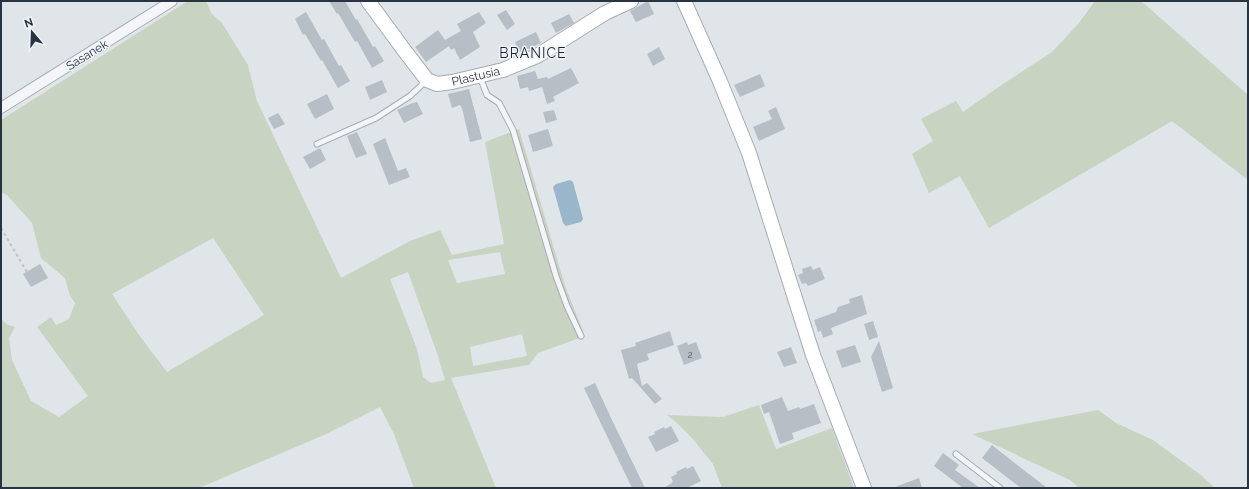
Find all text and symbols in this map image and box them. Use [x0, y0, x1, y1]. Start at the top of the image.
north arrow [12, 12, 52, 52]
text: N [23, 16, 35, 31]
street label: Sasanek [64, 36, 111, 73]
district label: BRANICE [499, 45, 567, 61]
street label: Plastusia [450, 64, 501, 89]
house number: 2 [687, 349, 693, 360]

